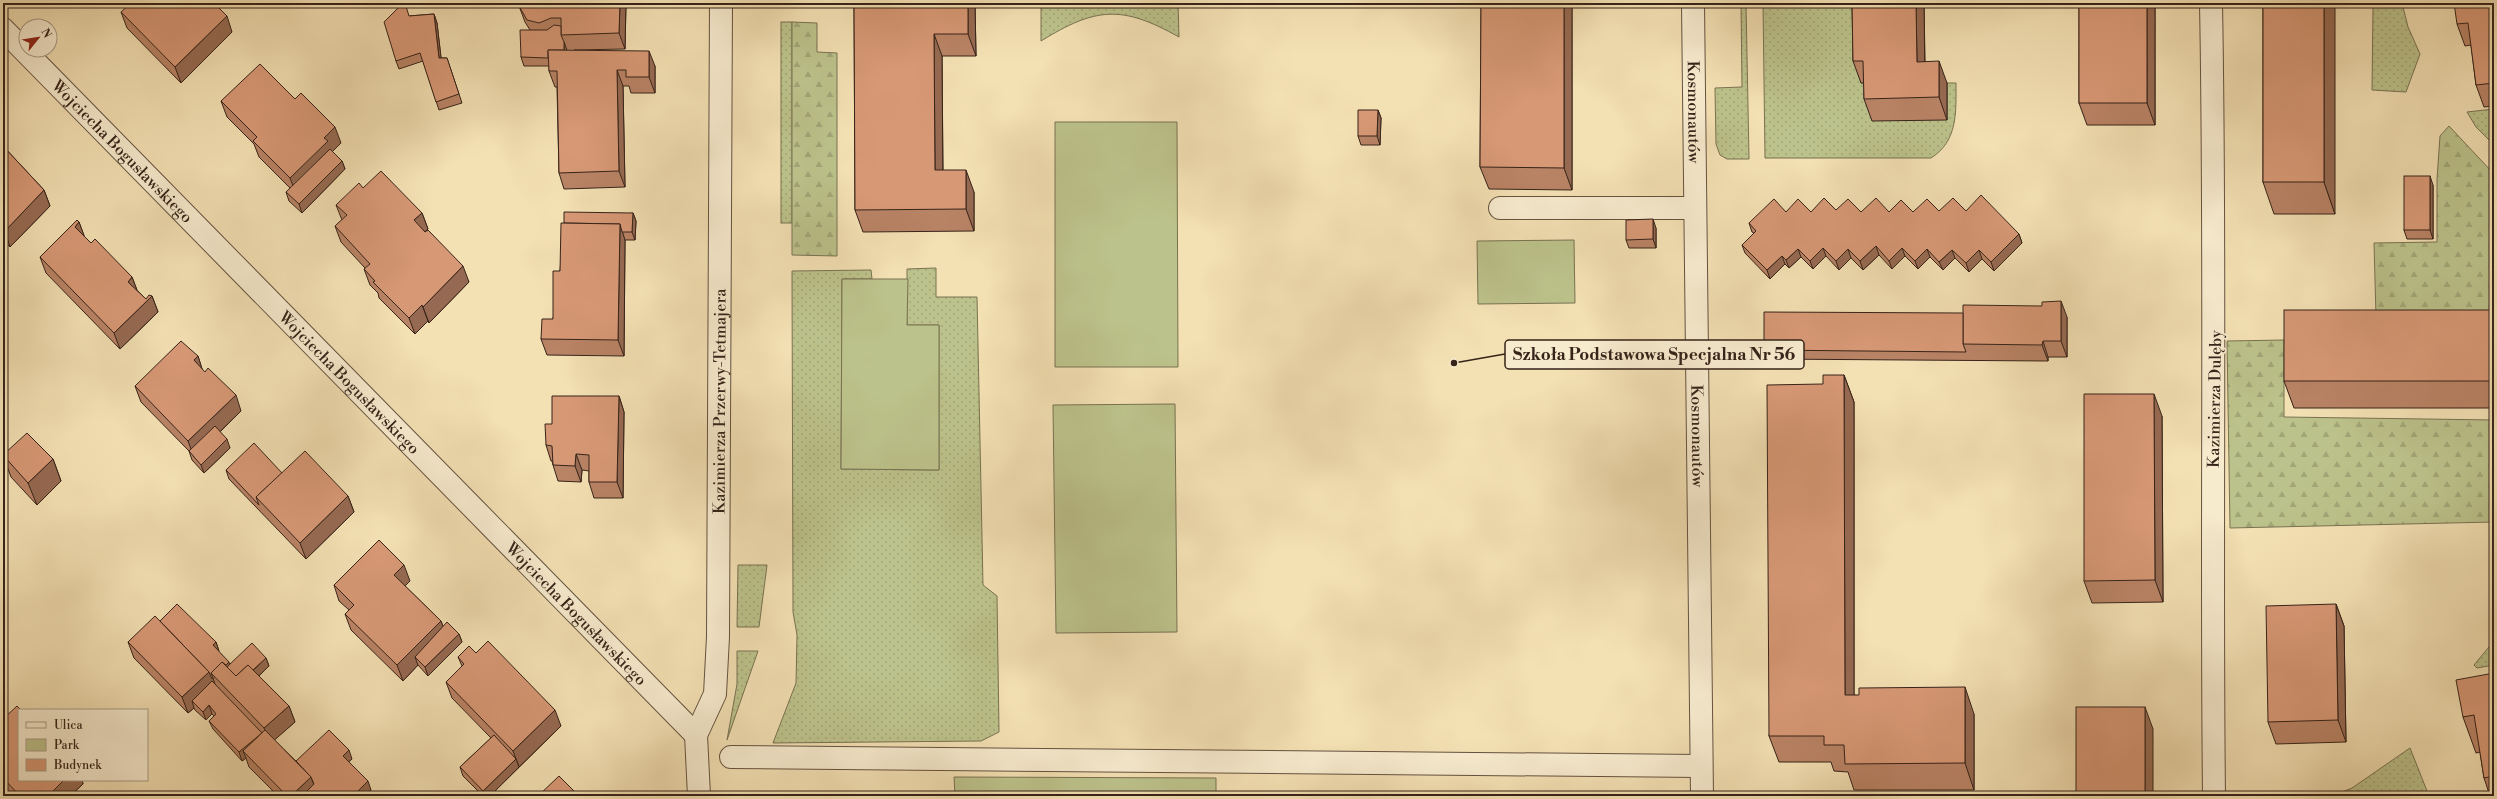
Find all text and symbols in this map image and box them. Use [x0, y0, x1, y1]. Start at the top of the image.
north arrow [18, 18, 58, 58]
text: N [38, 26, 54, 41]
street label: Kosmonautów [1683, 61, 1704, 164]
street label: Wojciecha Bogusławskiego [47, 75, 197, 228]
street label: Kazimierza Przerwy-Tetmajera [710, 288, 731, 514]
street label: Wojciecha Bogusławskiego [274, 306, 424, 459]
street label: Kazimierza Dulęby [2204, 330, 2226, 468]
callout: Szkoła Podstawowa Specjalna Nr 56 [1505, 340, 1804, 369]
text: Szkoła Podstawowa Specjalna Nr 56 [1513, 344, 1795, 366]
street label: Kosmonautów [1686, 385, 1708, 488]
street label: Wojciecha Bogusławskiego [501, 538, 651, 690]
legend [18, 709, 148, 781]
text: Ulica [54, 718, 83, 733]
text: Park [54, 738, 80, 753]
text: Budynek [53, 758, 102, 773]

